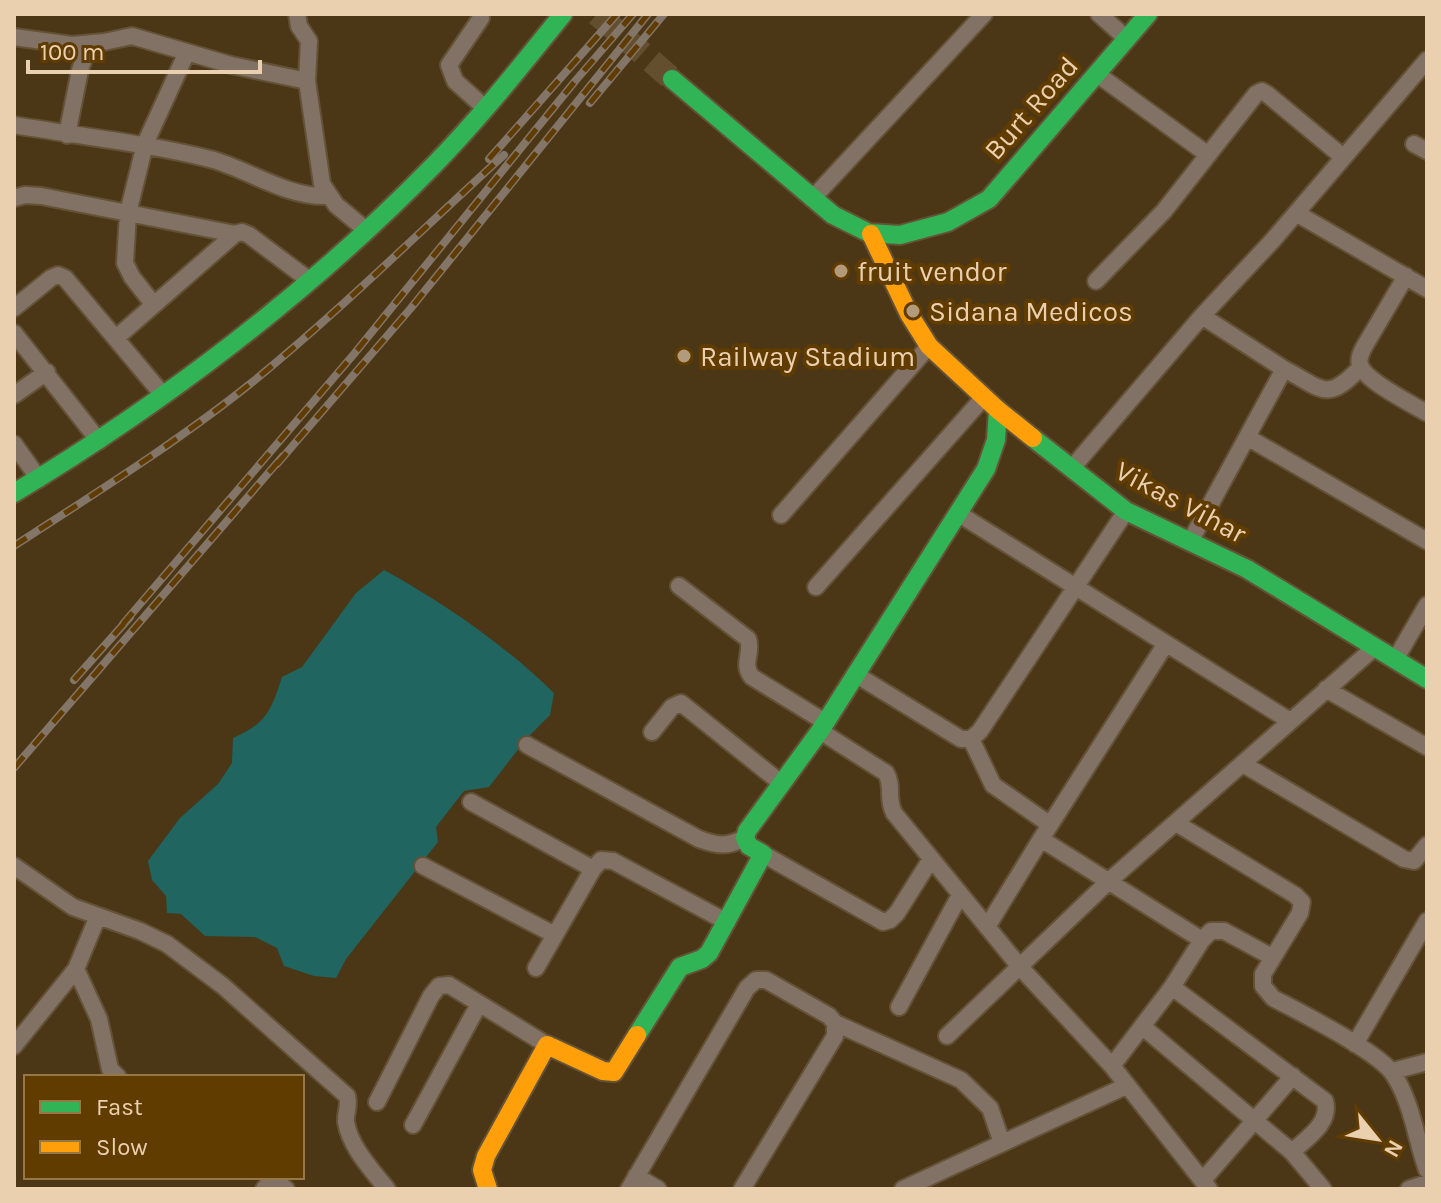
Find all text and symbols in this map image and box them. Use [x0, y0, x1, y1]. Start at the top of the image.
scale bar [28, 24, 260, 74]
text: 100 m [40, 38, 105, 66]
street label: Burt Road [977, 50, 1085, 166]
place label: fruit vendor [857, 255, 1007, 288]
marker: fruit vendor [832, 262, 850, 280]
place label: Sidana Medicos [929, 295, 1133, 328]
marker: Sidana Medicos [904, 302, 922, 320]
place label: Railway Stadium [700, 340, 915, 373]
marker: Railway Stadium [675, 347, 693, 365]
street label: Vikas Vihar [1110, 454, 1253, 551]
legend [24, 1075, 304, 1179]
text: Fast [96, 1093, 143, 1121]
north arrow [1337, 1099, 1417, 1179]
text: Slow [96, 1133, 148, 1161]
text: N [1378, 1135, 1409, 1162]

